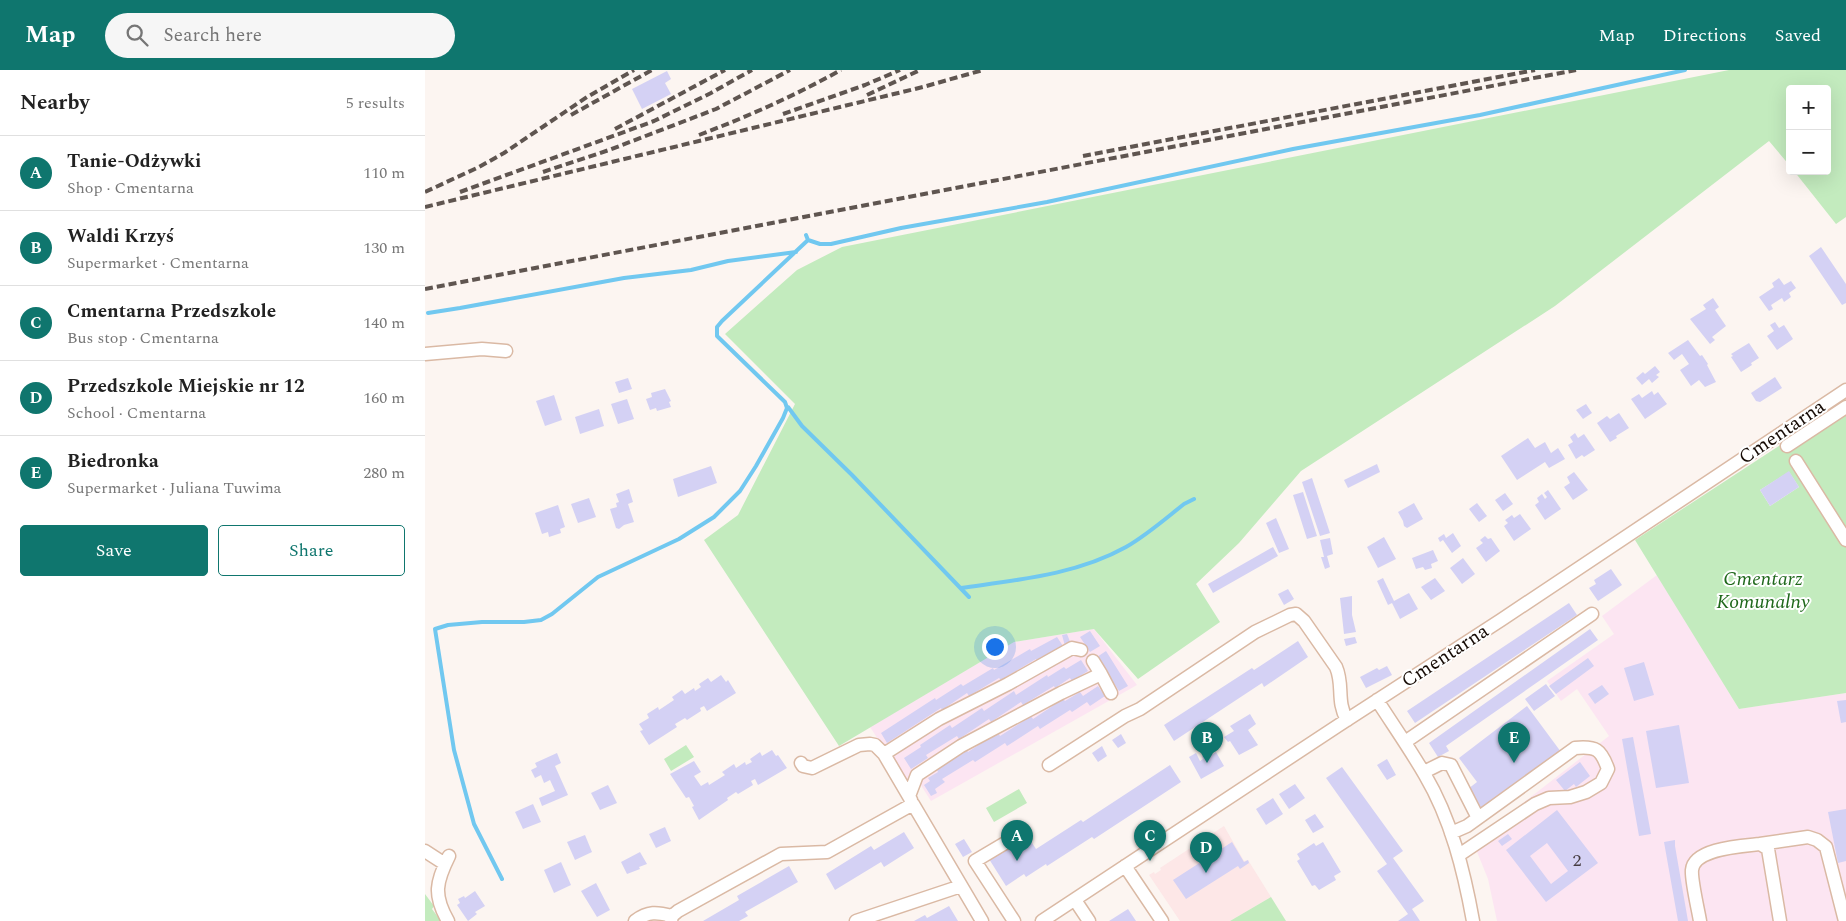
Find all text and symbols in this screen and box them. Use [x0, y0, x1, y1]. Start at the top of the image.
search box [105, 13, 455, 58]
text: Map [25, 17, 75, 53]
icon: search [123, 21, 151, 49]
text: Search here [163, 21, 262, 50]
text: Map [1599, 22, 1635, 49]
text: Directions [1663, 22, 1747, 49]
text: Saved [1775, 22, 1821, 49]
map controls [1786, 85, 1831, 175]
button: + [1786, 85, 1831, 130]
text: Nearby [20, 87, 90, 119]
text: 5 results [346, 91, 405, 115]
button: − [1786, 130, 1831, 175]
text: Tanie-Odżywki [67, 147, 201, 176]
text: A [30, 161, 42, 185]
text: 110 m [363, 161, 405, 185]
text: Shop · Cmentarna [67, 176, 194, 200]
text: Waldi Krzyś [67, 222, 174, 251]
text: B [30, 236, 42, 260]
text: 130 m [363, 236, 405, 260]
text: Supermarket · Cmentarna [67, 251, 249, 275]
text: Cmentarna Przedszkole [67, 297, 276, 326]
text: C [30, 311, 42, 335]
text: 140 m [363, 311, 405, 335]
text: Bus stop · Cmentarna [67, 326, 219, 350]
text: Przedszkole Miejskie nr 12 [67, 372, 305, 401]
text: D [30, 386, 42, 410]
text: 160 m [363, 386, 405, 410]
street label: Cmentarna [1733, 392, 1832, 472]
text: School · Cmentarna [67, 401, 206, 425]
text: Biedronka [67, 447, 159, 476]
text: E [31, 461, 41, 485]
text: 280 m [363, 461, 405, 485]
text: Supermarket · Juliana Tuwima [67, 476, 281, 500]
button: Save [20, 525, 208, 576]
button: Share [218, 525, 405, 576]
park label: Cmentarz Komunalny [1716, 564, 1810, 617]
street label: Cmentarna [1395, 616, 1495, 696]
your location [982, 634, 1008, 660]
pin: B [1191, 722, 1223, 763]
pin: E [1498, 722, 1530, 763]
pin: A [1001, 820, 1033, 861]
pin: C [1134, 820, 1166, 861]
pin: D [1190, 832, 1222, 873]
house number: 2 [1573, 847, 1582, 874]

